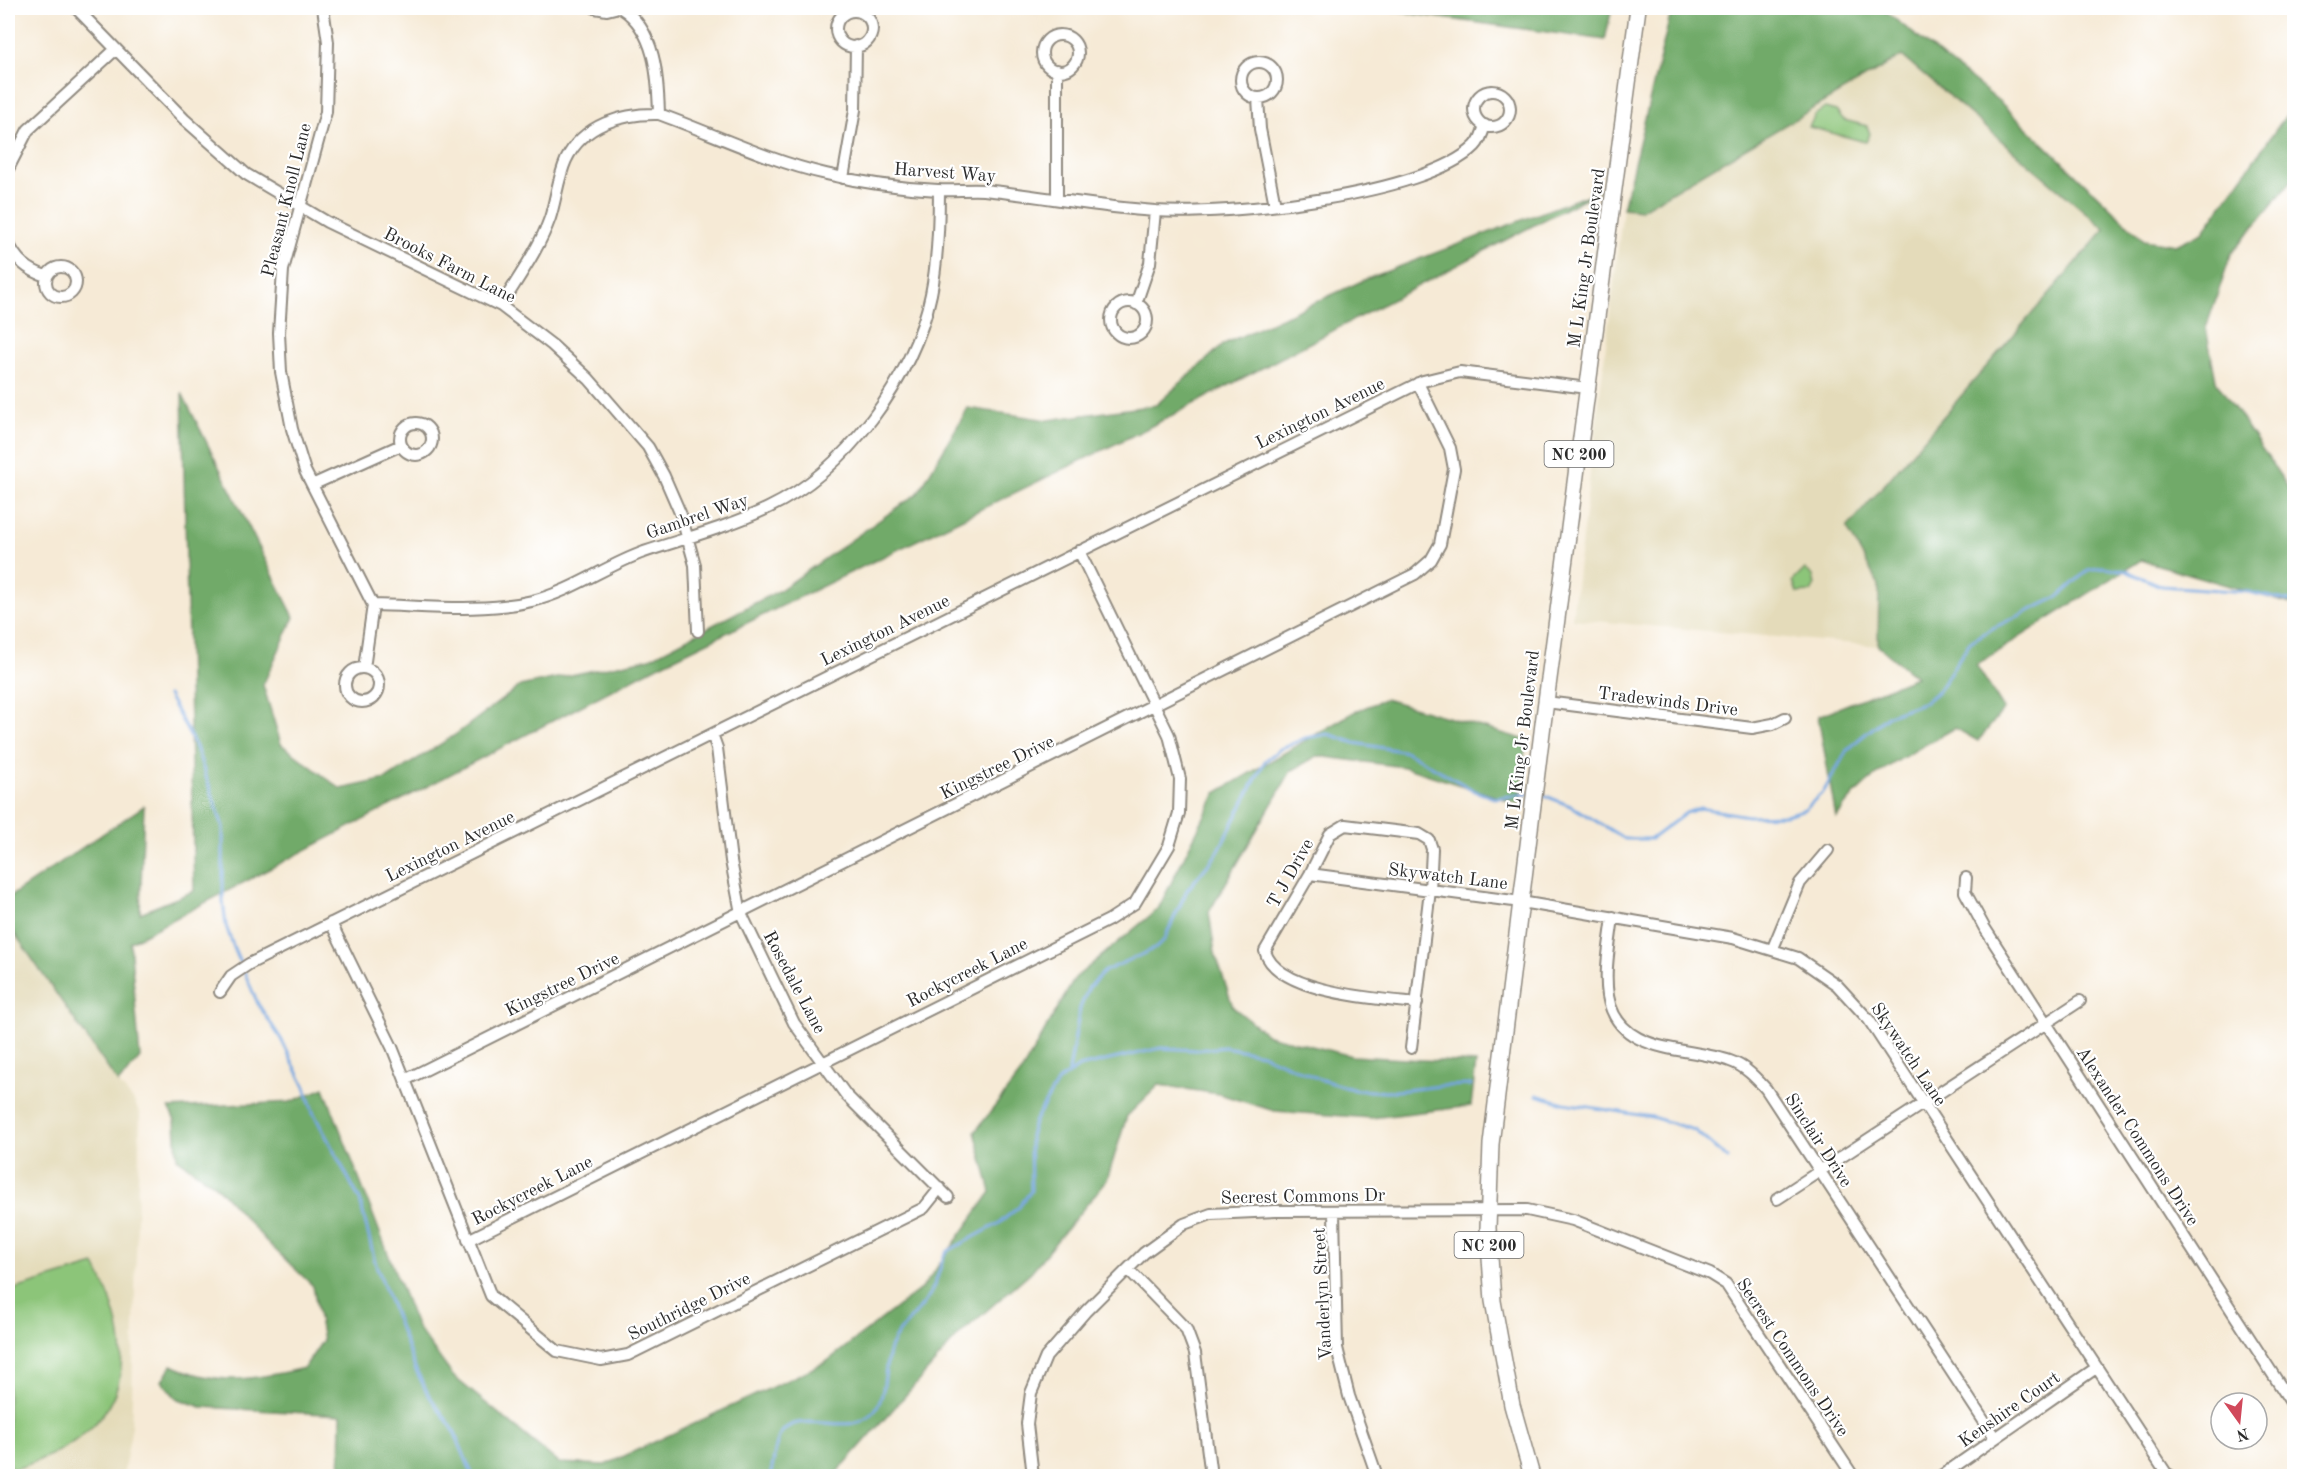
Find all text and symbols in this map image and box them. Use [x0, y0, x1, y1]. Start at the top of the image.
street label: Pleasant Knoll Lane [259, 121, 315, 279]
street label: Harvest Way [893, 160, 997, 186]
street label: M L King Jr Boulevard [1565, 167, 1609, 349]
street label: Brooks Farm Lane [381, 225, 518, 307]
street label: Lexington Avenue [1253, 375, 1388, 453]
road number: NC 200 [1544, 441, 1614, 467]
street label: Gambrel Way [644, 491, 751, 543]
street label: Lexington Avenue [818, 592, 953, 670]
street label: M L King Jr Boulevard [1503, 649, 1543, 831]
street label: Tradewinds Drive [1597, 684, 1739, 720]
street label: Kingstree Drive [938, 733, 1057, 803]
street label: Lexington Avenue [383, 808, 518, 886]
street label: T J Drive [1265, 836, 1317, 911]
street label: Skywatch Lane [1387, 861, 1509, 893]
street label: Rosedale Lane [760, 928, 829, 1037]
street label: Rockycreek Lane [904, 935, 1031, 1011]
street label: Kingstree Drive [503, 950, 622, 1020]
street label: Skywatch Lane [1867, 1000, 1949, 1109]
street label: Alexander Commons Drive [2073, 1044, 2202, 1229]
street label: Sinclair Drive [1781, 1090, 1855, 1191]
street label: Rockycreek Lane [469, 1153, 596, 1229]
street label: Secrest Commons Dr [1221, 1187, 1386, 1207]
street label: Vanderlyn Street [1311, 1227, 1335, 1361]
road number: NC 200 [1454, 1232, 1524, 1258]
street label: Southridge Drive [625, 1270, 753, 1344]
street label: Secrest Commons Drive [1733, 1275, 1852, 1440]
street label: Kenshire Court [1956, 1368, 2064, 1451]
north arrow [2209, 1391, 2269, 1451]
text: N [2234, 1424, 2250, 1443]

